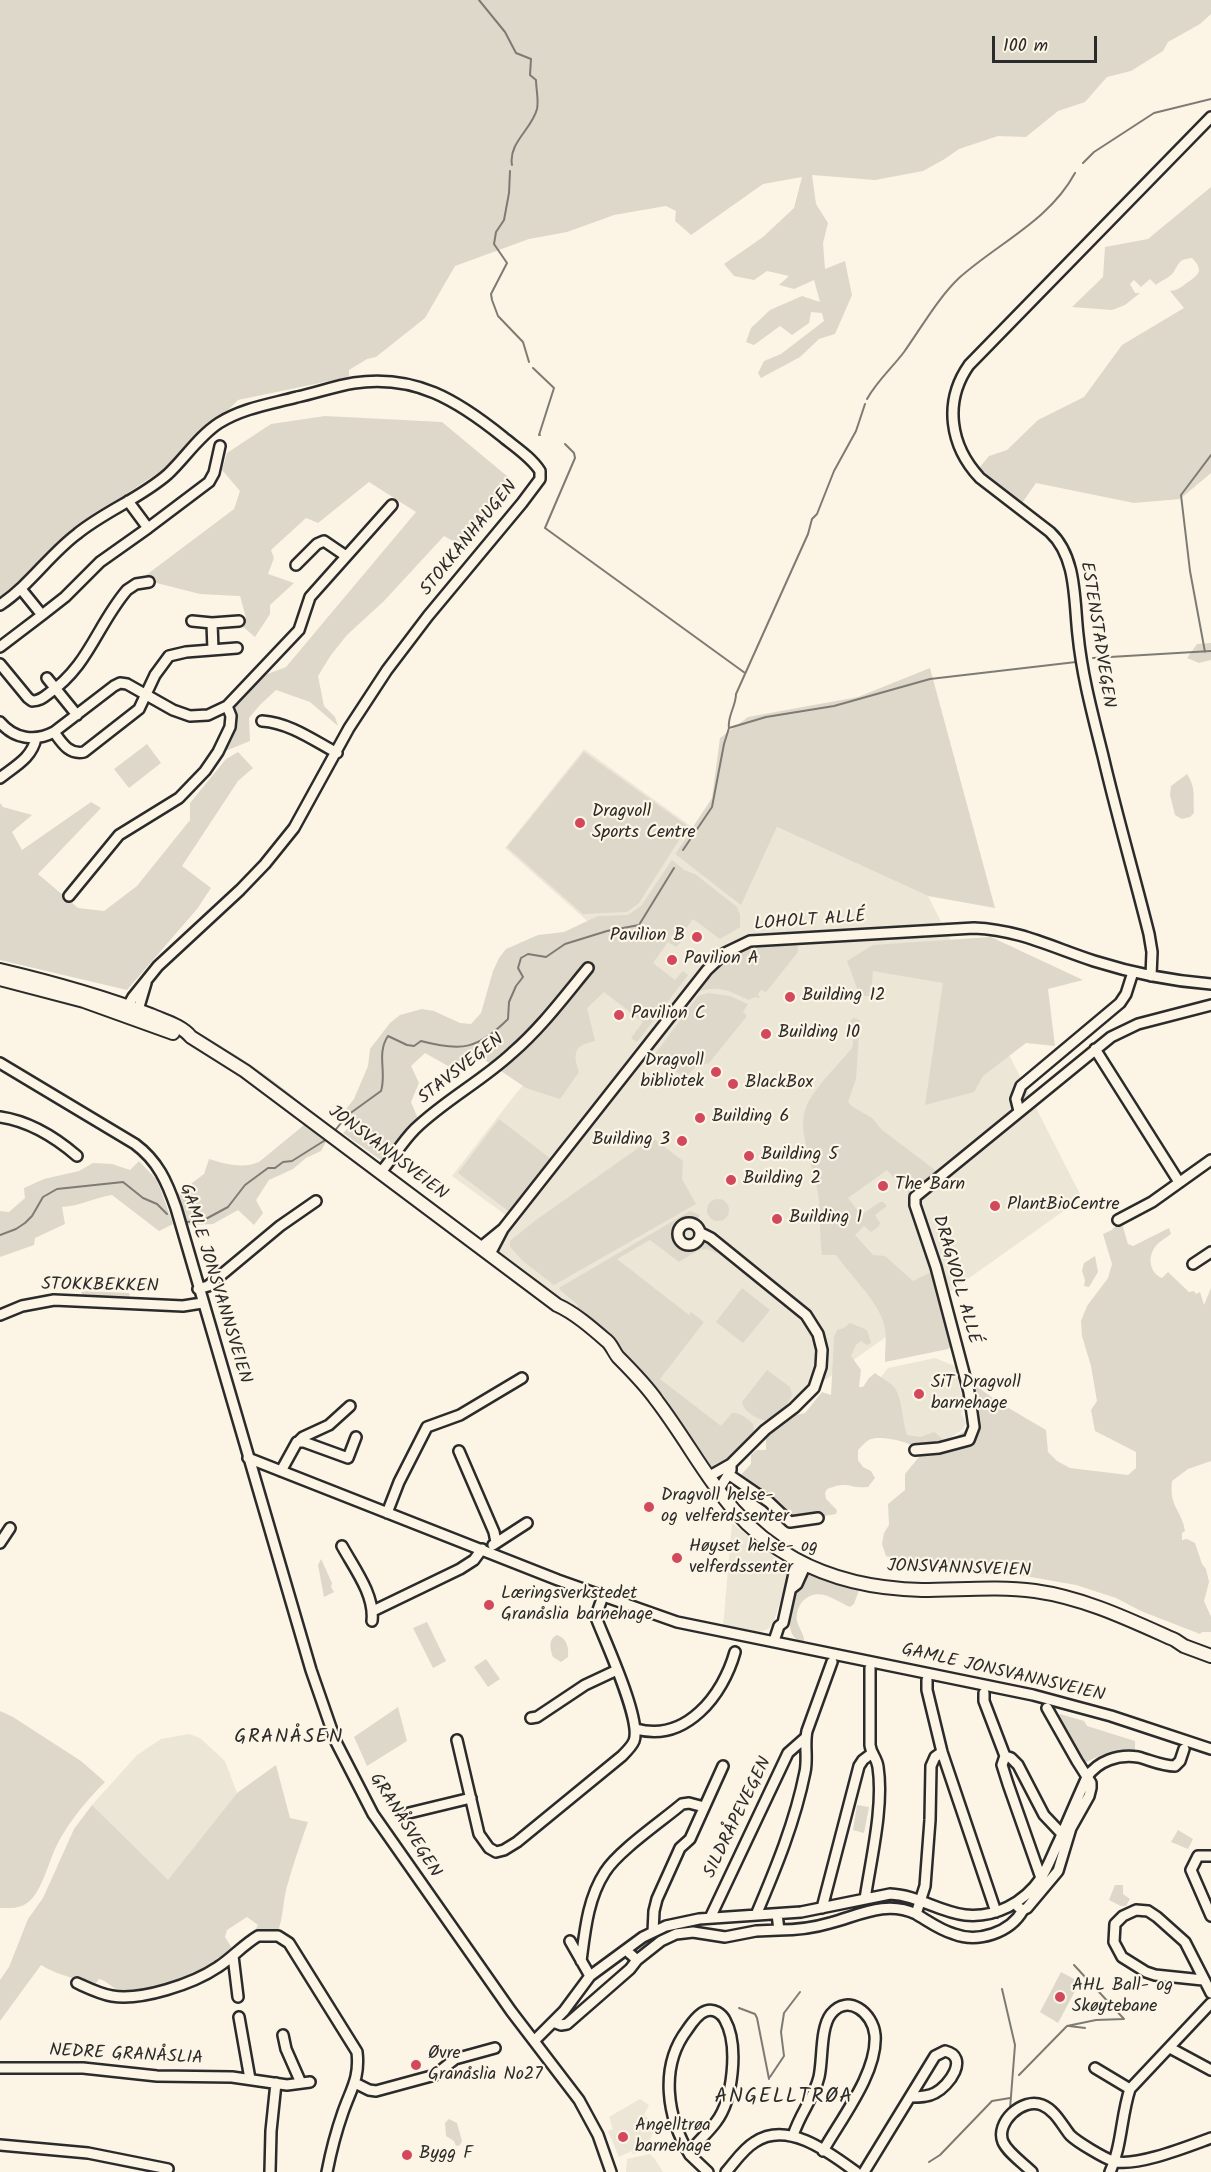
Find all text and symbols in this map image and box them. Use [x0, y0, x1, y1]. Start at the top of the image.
scale bar [995, 24, 1100, 62]
text: 100 m [1003, 32, 1048, 61]
street label: STOKKANHAUGEN [417, 477, 523, 601]
street label: ESTENSTADVEGEN [1074, 560, 1118, 710]
place label: Dragvoll Sports Centre [592, 802, 696, 844]
marker: Dragvoll Sports Centre [573, 816, 587, 830]
street label: LOHOLT ALLÉ [754, 907, 866, 937]
place label: Pavilion B [610, 926, 685, 948]
marker: Pavilion B [690, 930, 704, 944]
place label: Pavilion A [684, 949, 759, 971]
marker: Pavilion A [665, 953, 679, 967]
place label: Building 12 [802, 986, 886, 1008]
marker: Building 12 [783, 990, 797, 1004]
place label: Pavilion C [631, 1004, 706, 1026]
marker: Pavilion C [612, 1008, 626, 1022]
place label: Building 10 [778, 1023, 860, 1045]
marker: Building 10 [759, 1027, 773, 1041]
street label: STAVSVEGEN [415, 1030, 509, 1110]
place label: Dragvoll bibliotek [640, 1051, 704, 1094]
marker: Dragvoll bibliotek [709, 1065, 723, 1079]
place label: BlackBox [745, 1073, 813, 1095]
marker: BlackBox [726, 1077, 740, 1091]
street label: JONSVANNSVEIEN [323, 1102, 451, 1206]
place label: Building 6 [712, 1107, 789, 1129]
marker: Building 6 [693, 1111, 707, 1125]
place label: Building 3 [592, 1130, 670, 1152]
marker: Building 3 [675, 1134, 689, 1148]
place label: Building 5 [761, 1145, 838, 1167]
marker: Building 5 [742, 1149, 756, 1163]
place label: Building 2 [743, 1169, 821, 1191]
marker: Building 2 [724, 1173, 738, 1187]
place label: The Barn [895, 1175, 965, 1197]
marker: The Barn [876, 1179, 890, 1193]
street label: GAMLE JONSVANNSVEIEN [173, 1181, 255, 1387]
place label: PlantBioCentre [1007, 1195, 1120, 1217]
marker: PlantBioCentre [988, 1199, 1002, 1213]
place label: Building 1 [789, 1208, 862, 1230]
marker: Building 1 [770, 1212, 784, 1226]
street label: DRAGVOLL ALLÉ [926, 1213, 984, 1347]
street label: STOKKBEKKEN [41, 1275, 159, 1299]
place label: SiT Dragvoll barnehage [931, 1373, 1021, 1416]
marker: SiT Dragvoll barnehage [912, 1387, 926, 1401]
place label: Dragvoll helse- og velferdssenter [661, 1486, 789, 1528]
marker: Dragvoll helse- og velferdssenter [642, 1500, 656, 1514]
place label: Høyset helse- og velferdssenter [689, 1537, 818, 1580]
marker: Høyset helse- og velferdssenter [670, 1551, 684, 1565]
street label: JONSVANNSVEIEN [887, 1557, 1031, 1583]
place label: Læringsverkstedet Granåslia barnehage [501, 1584, 653, 1626]
marker: Læringsverkstedet Granåslia barnehage [482, 1598, 496, 1612]
street label: GAMLE JONSVANNSVEIEN [899, 1640, 1107, 1708]
district label: GRANÅSEN [234, 1727, 344, 1751]
street label: SILDRÅPEVEGEN [700, 1754, 778, 1882]
street label: GRANÅSVEGEN [363, 1770, 445, 1882]
place label: AHL Ball- og Skøytebane [1072, 1976, 1173, 2018]
marker: AHL Ball- og Skøytebane [1053, 1990, 1067, 2004]
street label: NEDRE GRANÅSLIA [49, 2041, 203, 2071]
place label: Øvre Granåslia No27 [428, 2044, 543, 2086]
marker: Øvre Granåslia No27 [409, 2058, 423, 2072]
district label: ANGELLTRØA [714, 2085, 854, 2111]
place label: Angelltrøa barnehage [635, 2116, 711, 2158]
marker: Angelltrøa barnehage [616, 2130, 630, 2144]
place label: Bygg F [419, 2144, 473, 2166]
marker: Bygg F [400, 2148, 414, 2162]

